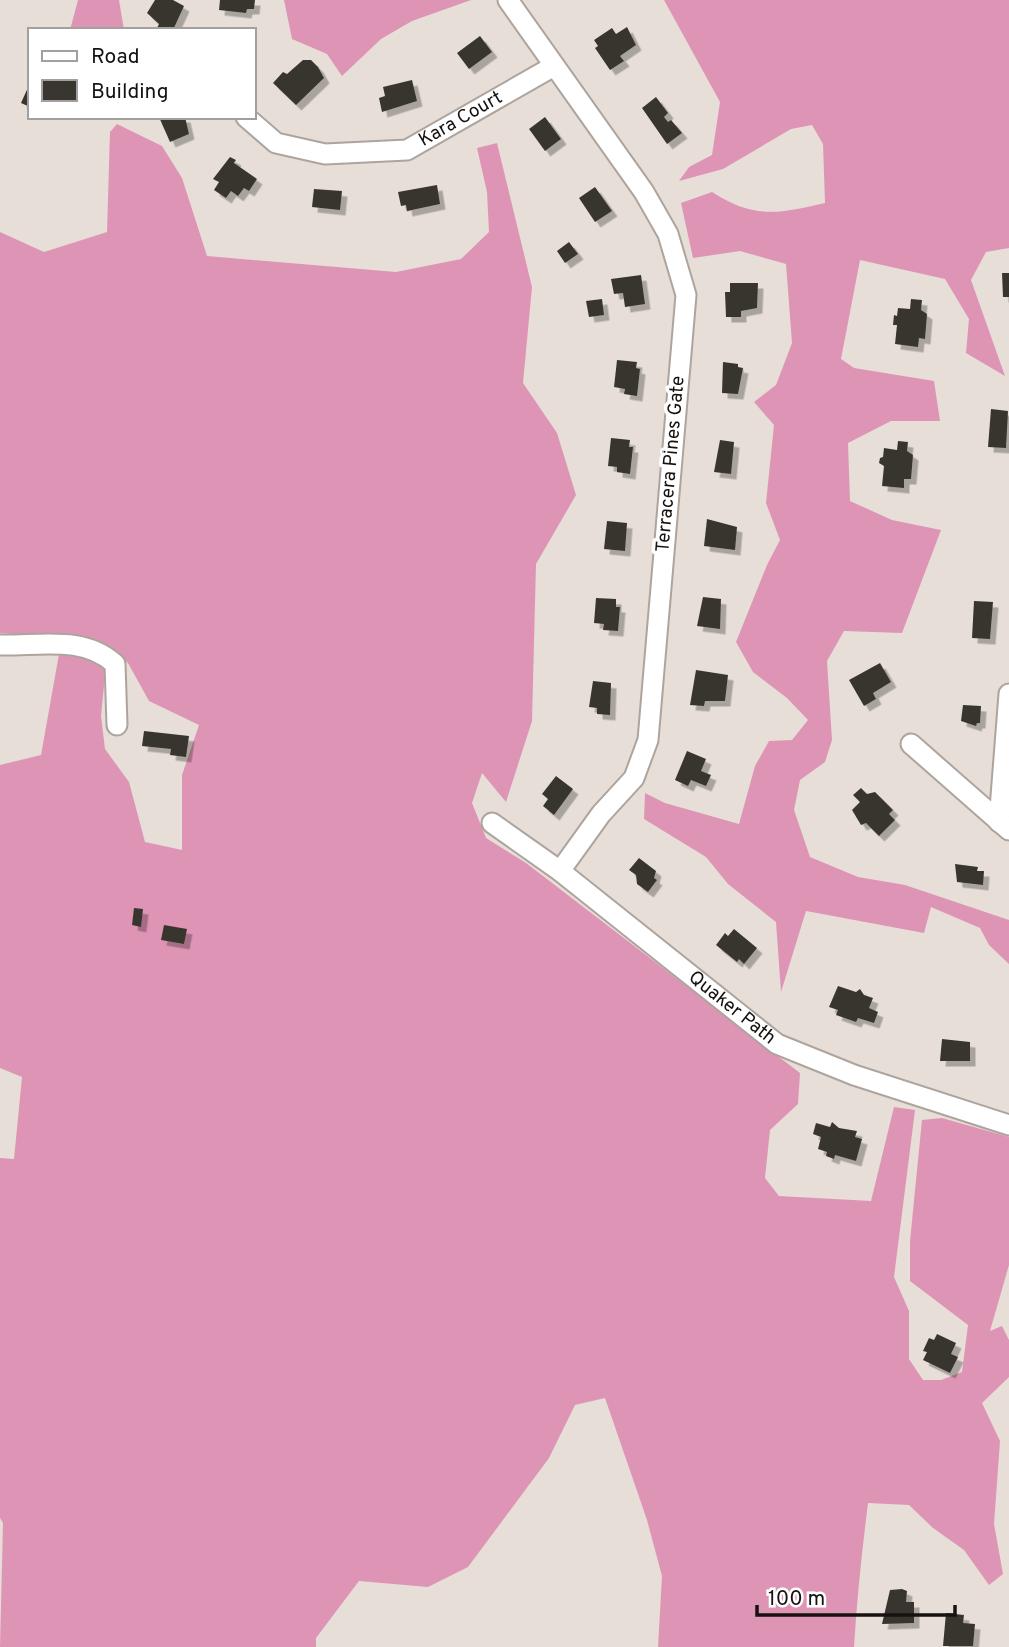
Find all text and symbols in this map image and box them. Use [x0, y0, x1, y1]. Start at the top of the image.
legend [28, 28, 256, 119]
text: Road [91, 44, 140, 71]
text: Building [91, 79, 169, 106]
street label: Kara Court [415, 86, 507, 153]
street label: Terracera Pines Gate [651, 375, 691, 553]
street label: Quaker Path [683, 966, 781, 1050]
scale bar [757, 1574, 955, 1618]
text: 100 m [768, 1586, 825, 1613]

